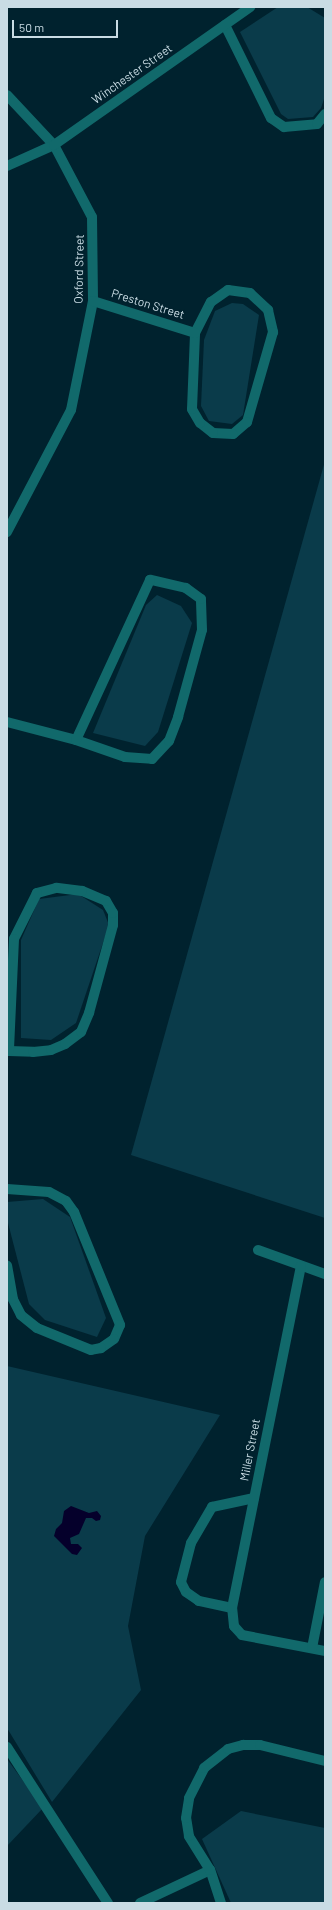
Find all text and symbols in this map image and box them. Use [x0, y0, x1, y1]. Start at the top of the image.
scale bar [14, 12, 120, 38]
text: 50 m [19, 20, 44, 34]
street label: Winchester Street [89, 41, 175, 107]
street label: Oxford Street [71, 234, 87, 304]
street label: Preston Street [110, 286, 186, 322]
street label: Miller Street [237, 1418, 263, 1482]

